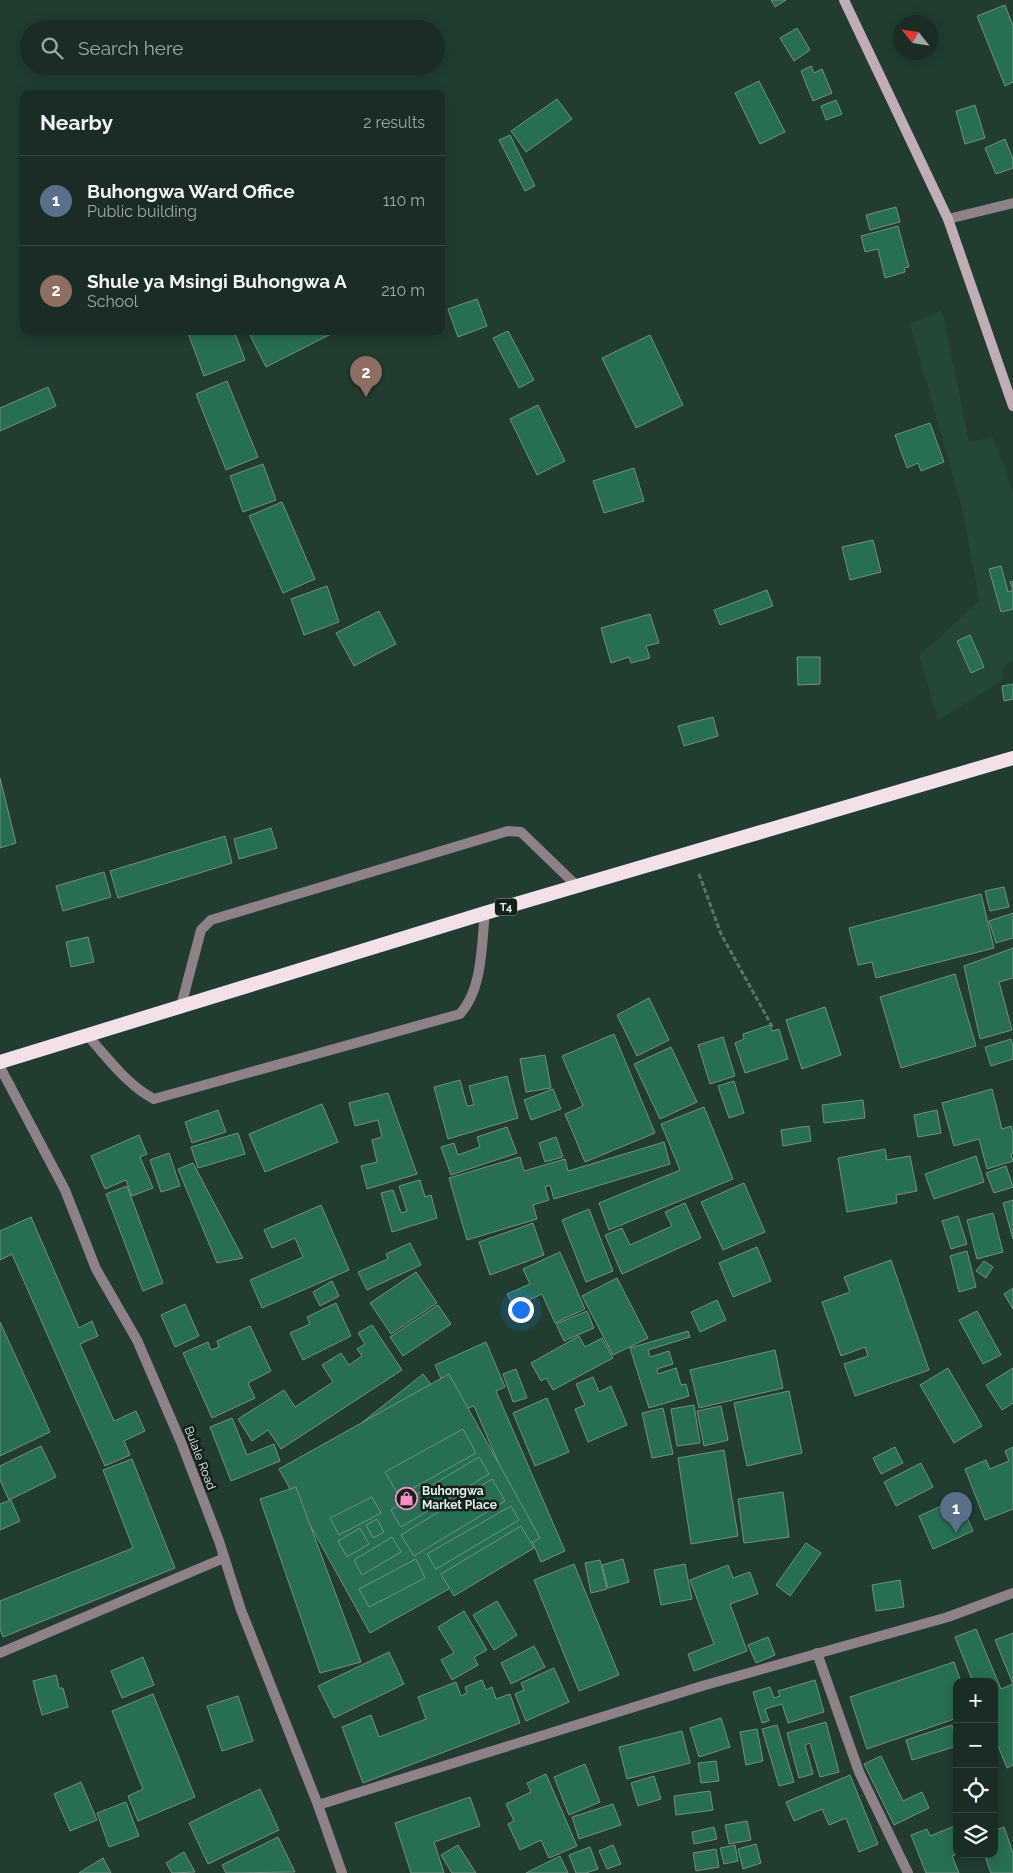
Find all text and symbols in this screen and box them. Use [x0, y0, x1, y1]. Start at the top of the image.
north arrow [893, 15, 938, 60]
search box [20, 20, 445, 75]
icon: search [38, 34, 66, 62]
text: Search here [78, 37, 184, 59]
text: Nearby [40, 110, 113, 135]
text: 2 results [363, 113, 425, 132]
text: Buhongwa Ward Office [87, 180, 295, 202]
text: 1 [52, 191, 60, 210]
text: 110 m [383, 191, 425, 210]
text: Public building [87, 202, 197, 221]
text: Shule ya Msingi Buhongwa A [87, 270, 347, 292]
text: 2 [51, 281, 61, 300]
text: 210 m [381, 281, 425, 300]
text: School [87, 292, 138, 311]
pin: 2 [350, 356, 382, 397]
road number: T4 [495, 899, 517, 916]
your location [508, 1297, 534, 1323]
street label: Bulale Road [181, 1424, 219, 1492]
place label: Buhongwa Market Place [422, 1484, 497, 1512]
shop icon: Buhongwa Market Place [394, 1486, 418, 1510]
pin: 1 [940, 1492, 972, 1533]
map controls [953, 1678, 998, 1858]
button: + [953, 1678, 998, 1723]
button: − [953, 1723, 998, 1768]
button: locate [953, 1768, 998, 1813]
button: layers [953, 1813, 998, 1858]

